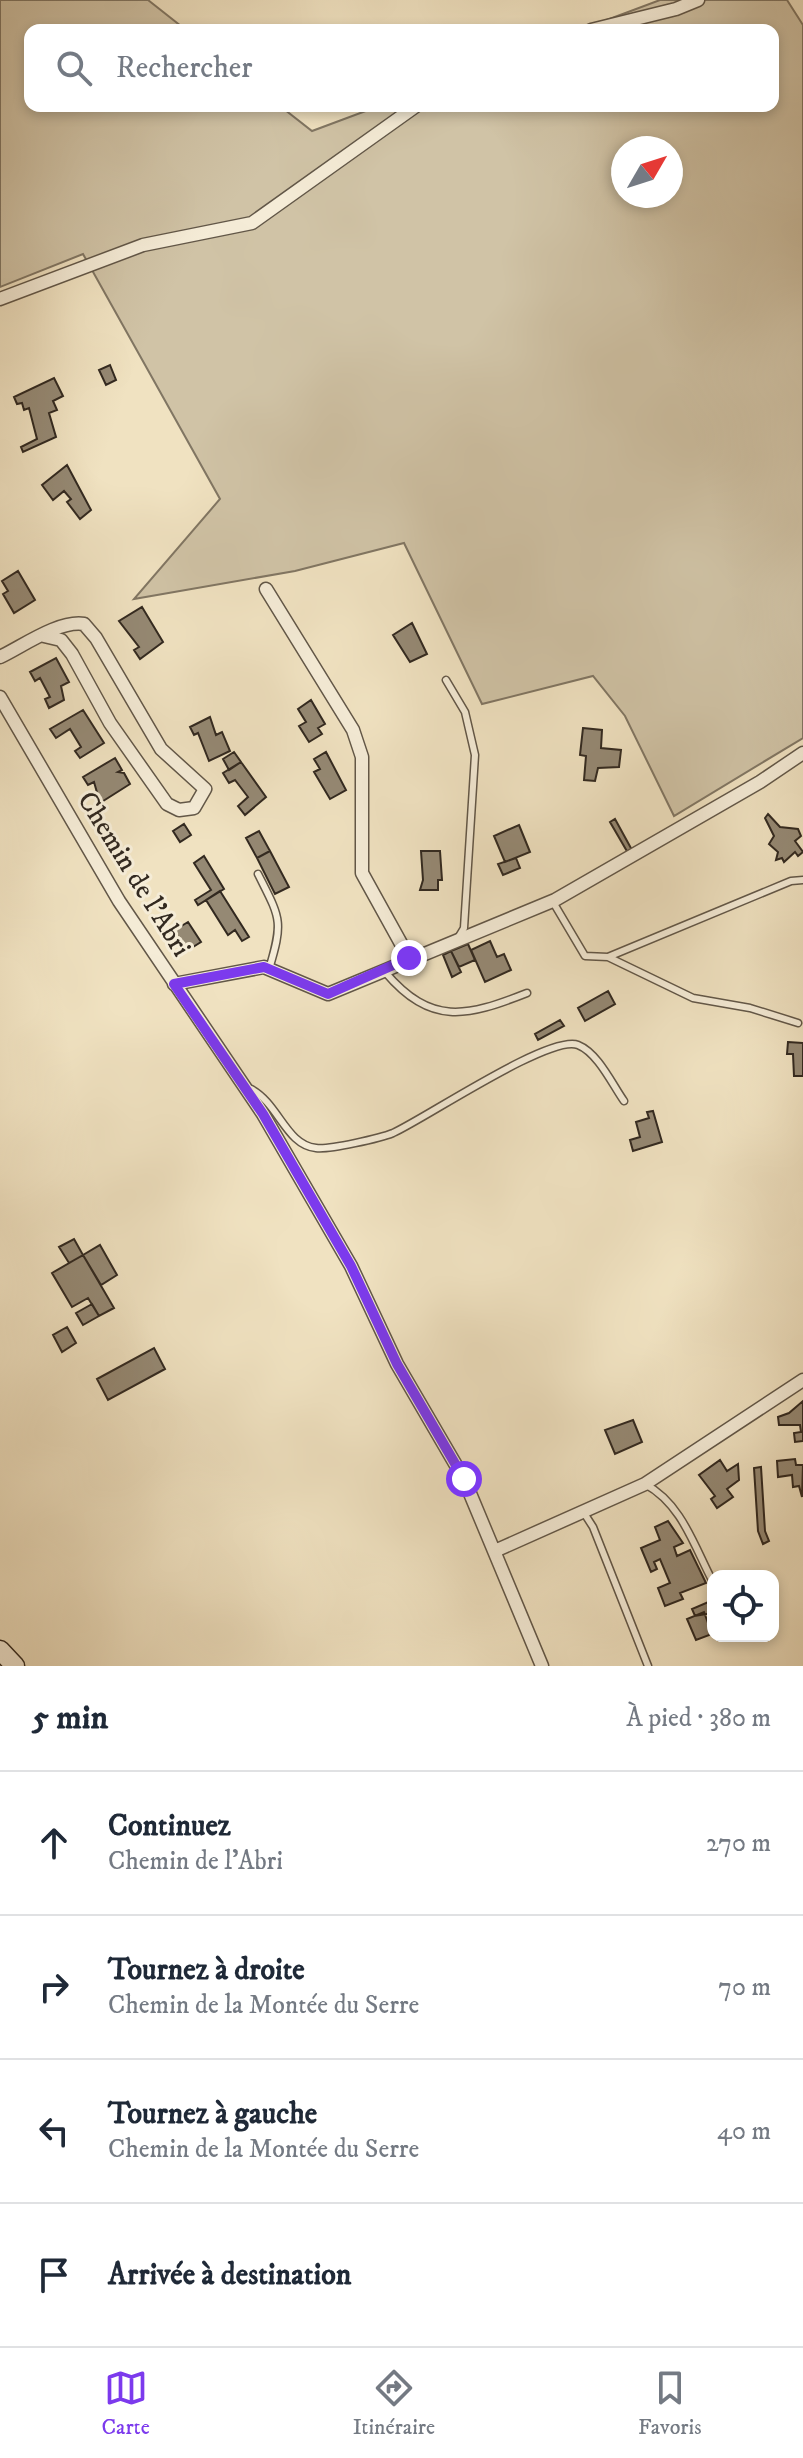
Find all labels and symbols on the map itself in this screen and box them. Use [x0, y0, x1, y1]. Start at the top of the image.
north arrow [611, 136, 683, 208]
street label: Chemin de l'Abri [69, 785, 199, 963]
route end [391, 940, 427, 976]
route start [446, 1461, 482, 1497]

